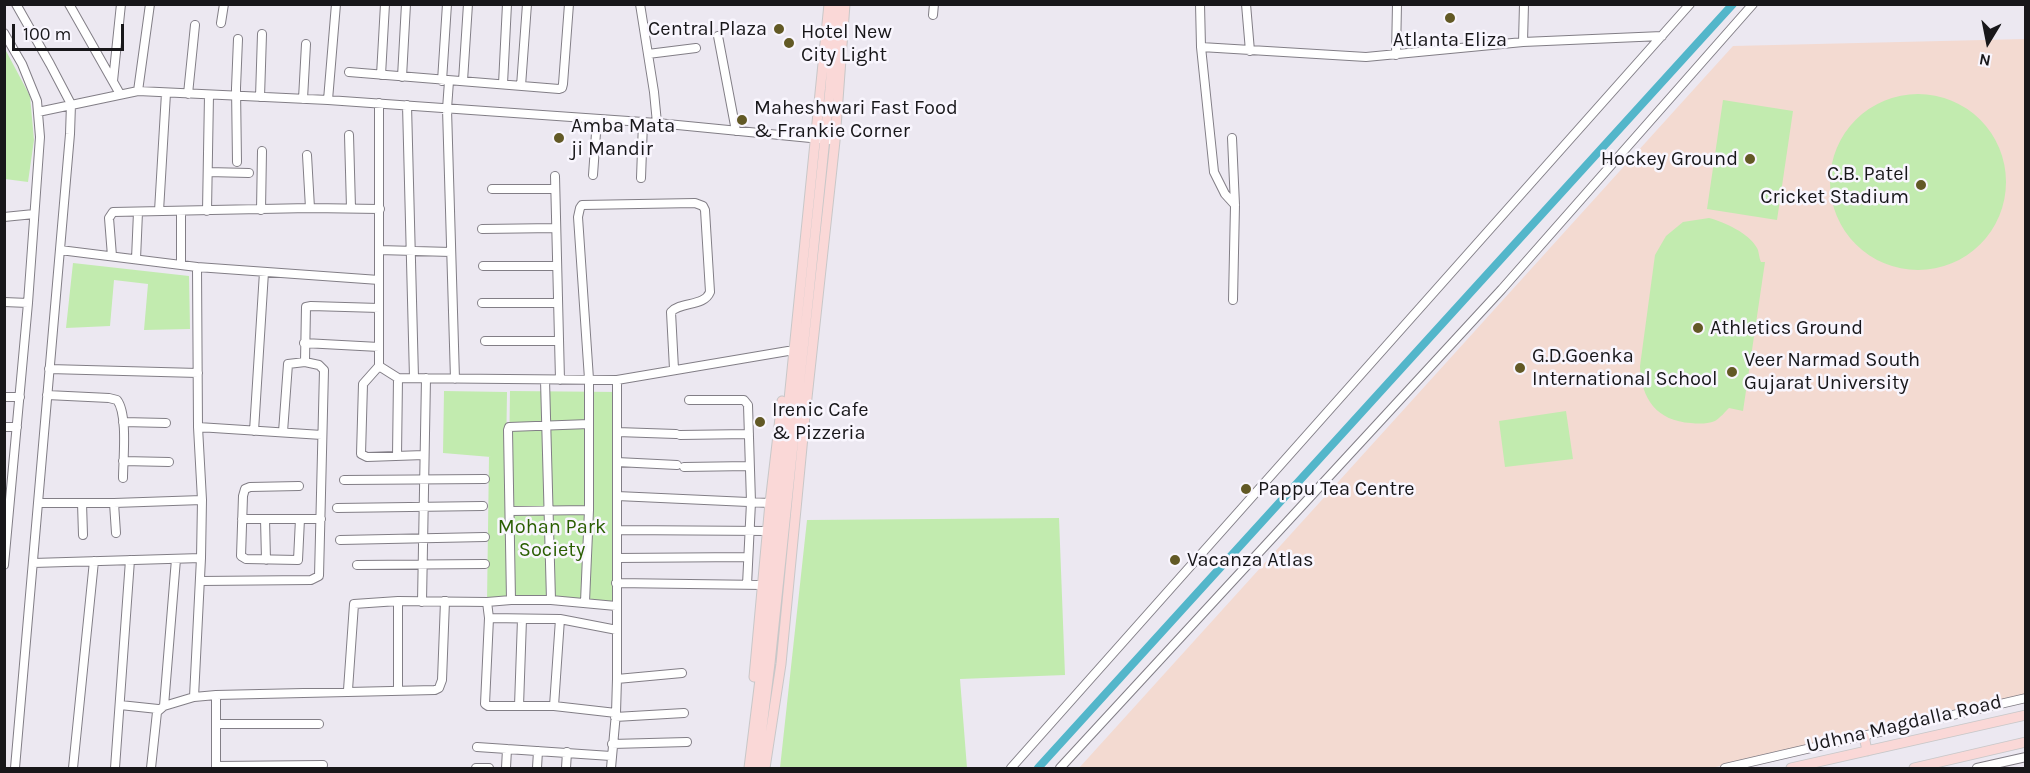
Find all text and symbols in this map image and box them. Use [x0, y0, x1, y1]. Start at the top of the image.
marker: Atlanta Eliza [1443, 11, 1457, 25]
scale bar [15, 12, 128, 50]
north arrow [1958, 12, 2018, 72]
place label: Central Plaza [648, 17, 767, 41]
place label: Hotel New City Light [801, 20, 892, 67]
marker: Central Plaza [772, 22, 786, 36]
text: 100 m [23, 23, 71, 45]
place label: Atlanta Eliza [1393, 28, 1507, 52]
marker: Hotel New City Light [782, 36, 796, 50]
text: N [1977, 50, 1992, 71]
place label: Maheshwari Fast Food & Frankie Corner [754, 96, 958, 143]
marker: Maheshwari Fast Food & Frankie Corner [735, 113, 749, 127]
place label: Amba Mata ji Mandir [571, 114, 675, 161]
marker: Amba Mata ji Mandir [552, 131, 566, 145]
place label: Hockey Ground [1601, 147, 1738, 171]
marker: Hockey Ground [1743, 152, 1757, 166]
place label: C.B. Patel Cricket Stadium [1760, 162, 1909, 209]
marker: C.B. Patel Cricket Stadium [1914, 178, 1928, 192]
place label: Athletics Ground [1710, 316, 1863, 340]
marker: Athletics Ground [1691, 321, 1705, 335]
place label: G.D.Goenka International School [1532, 344, 1718, 391]
place label: Veer Narmad South Gujarat University [1744, 348, 1920, 395]
marker: G.D.Goenka International School [1513, 361, 1527, 375]
marker: Veer Narmad South Gujarat University [1725, 365, 1739, 379]
place label: Irenic Cafe & Pizzeria [772, 398, 869, 445]
marker: Irenic Cafe & Pizzeria [753, 415, 767, 429]
place label: Pappu Tea Centre [1258, 477, 1414, 501]
marker: Pappu Tea Centre [1239, 482, 1253, 496]
park label: Mohan Park Society [498, 515, 606, 562]
place label: Vacanza Atlas [1187, 548, 1313, 572]
marker: Vacanza Atlas [1168, 553, 1182, 567]
street label: Udhna Magdalla Road [1804, 690, 2004, 758]

